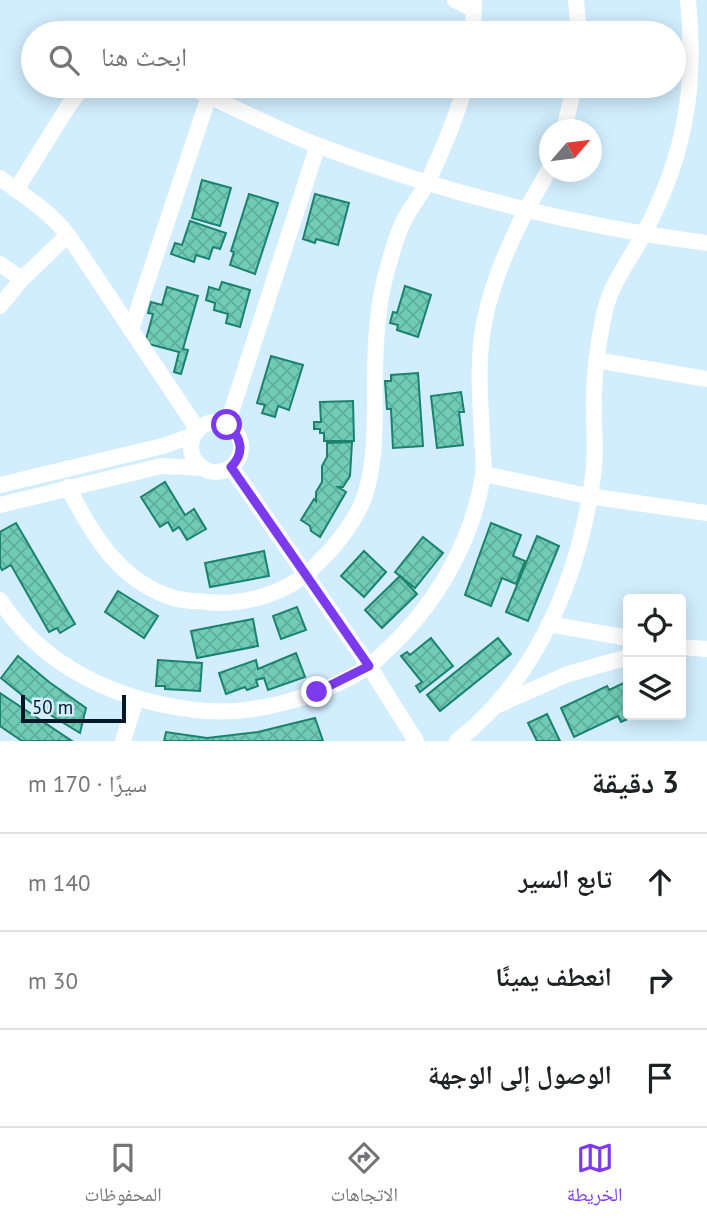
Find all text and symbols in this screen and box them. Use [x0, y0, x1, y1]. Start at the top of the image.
search box [21, 21, 686, 98]
text: ابحث هنا [101, 40, 187, 73]
icon: search [45, 41, 83, 79]
north arrow [539, 119, 602, 182]
route start [211, 409, 242, 440]
map controls [623, 594, 686, 720]
button: locate [623, 594, 686, 657]
button: layers [623, 657, 686, 720]
route end [301, 676, 332, 707]
scale bar [21, 692, 126, 724]
text: 50 m [32, 695, 73, 719]
text: 3 دقيقة [591, 762, 679, 801]
text: سيرًا · 170 m [28, 769, 147, 798]
text: تابع السير [519, 862, 612, 895]
icon: ahead [641, 863, 679, 901]
text: 140 m [28, 868, 90, 897]
text: انعطف يمينًا [495, 960, 612, 993]
icon: right [641, 961, 679, 999]
text: 30 m [28, 966, 78, 995]
text: الوصول إلى الوجهة [428, 1058, 612, 1091]
icon: arrive [641, 1059, 679, 1097]
tab: المحفوظات [84, 1139, 162, 1213]
tab: الاتجاهات [330, 1139, 398, 1213]
tab: الخريطة [567, 1139, 623, 1213]

